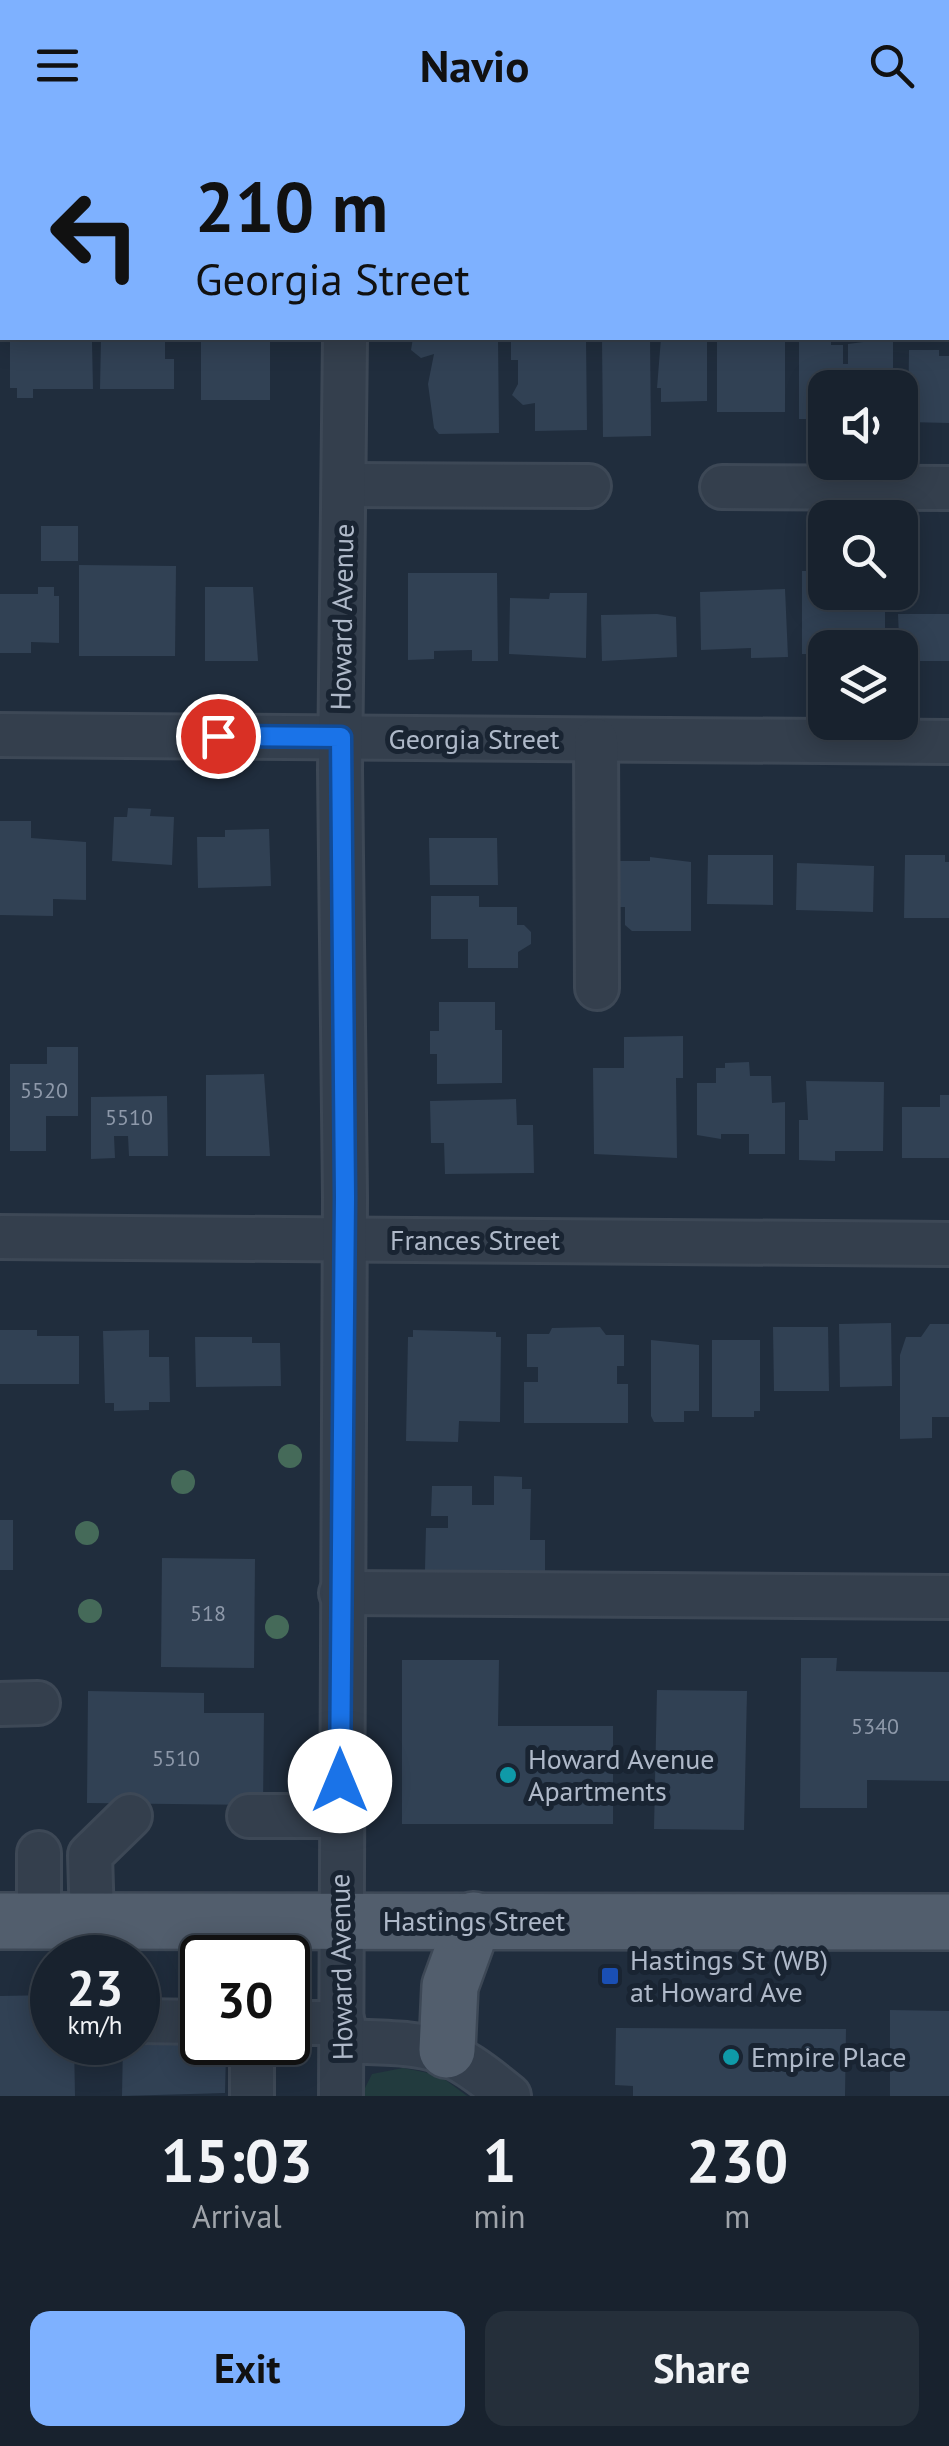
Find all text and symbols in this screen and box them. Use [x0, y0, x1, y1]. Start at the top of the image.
text: Navio [420, 36, 529, 94]
icon: menu [30, 38, 85, 93]
icon: search [864, 38, 919, 93]
text: 210 m [195, 161, 388, 251]
icon: left [30, 170, 160, 300]
text: Georgia Street [195, 249, 470, 307]
map controls [808, 370, 918, 740]
button: sound [808, 370, 918, 480]
button: search [808, 500, 918, 610]
street label: Howard Avenue [321, 523, 362, 711]
button: layers [808, 630, 918, 740]
pin [176, 694, 261, 779]
icon: arrive [191, 709, 246, 764]
street label: Georgia Street [389, 720, 560, 757]
house number: 5520 [20, 1076, 68, 1104]
house number: 5510 [105, 1103, 153, 1131]
street label: Frances Street [390, 1221, 561, 1258]
house number: 518 [190, 1599, 226, 1627]
house number: 5340 [851, 1712, 899, 1740]
position arrow [288, 1729, 392, 1833]
place label: Howard Avenue Apartments [528, 1740, 715, 1809]
house number: 5510 [152, 1744, 200, 1772]
marker: Howard Avenue Apartments [497, 1764, 519, 1786]
street label: Howard Avenue [320, 1873, 361, 2061]
street label: Hastings Street [383, 1902, 566, 1939]
speed limit sign: 30 [180, 1935, 310, 2065]
place label: Hastings St (WB) at Howard Ave [630, 1941, 828, 2010]
text: 23 [67, 1955, 123, 2020]
marker: Hastings St (WB) at Howard Ave [599, 1965, 621, 1987]
text: km/h [68, 2009, 122, 2041]
place label: Empire Place [751, 2038, 907, 2075]
marker: Empire Place [720, 2046, 742, 2068]
text: 15:03 [161, 2121, 313, 2199]
text: 1 [483, 2121, 517, 2199]
text: 230 [686, 2121, 788, 2199]
text: Arrival [192, 2195, 282, 2237]
text: min [474, 2195, 526, 2237]
text: m [724, 2195, 750, 2237]
button: Exit [30, 2311, 465, 2426]
button: Share [485, 2311, 919, 2426]

